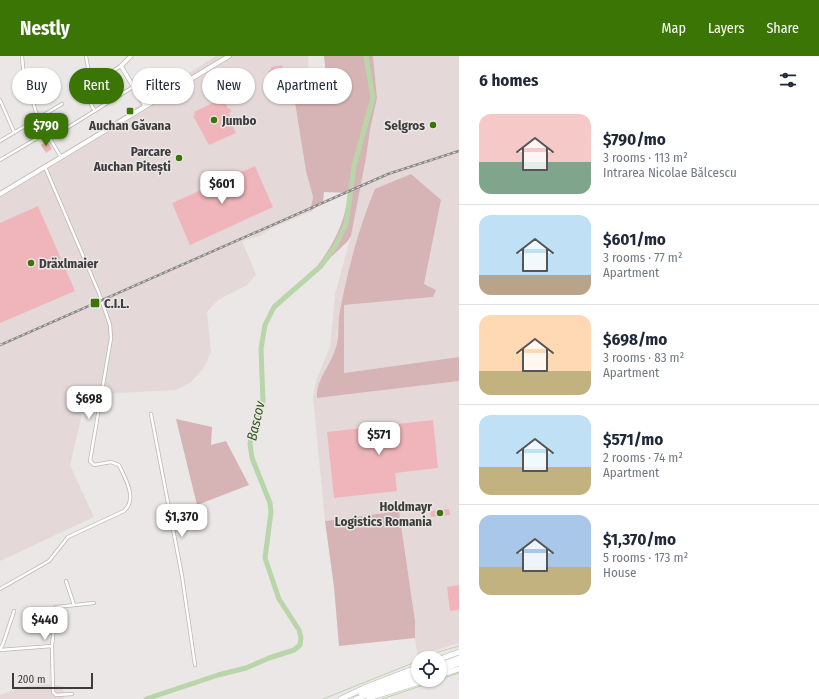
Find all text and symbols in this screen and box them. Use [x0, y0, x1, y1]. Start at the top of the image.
text: Nestly [20, 17, 70, 40]
text: Map [662, 20, 686, 37]
text: Layers [708, 20, 744, 37]
text: Share [766, 20, 799, 37]
chip: Buy [12, 68, 61, 104]
chip: Rent [69, 68, 124, 104]
chip: Filters [132, 68, 194, 104]
chip: New [202, 68, 255, 104]
chip: Apartment [263, 68, 352, 104]
icon: filters [777, 69, 799, 91]
text: 6 homes [479, 70, 538, 91]
marker: Auchan Găvana [125, 106, 135, 116]
pin: $790 [22, 113, 70, 147]
place label: Jumbo [221, 113, 256, 128]
marker: Jumbo [209, 115, 219, 125]
text: $790 [33, 118, 59, 133]
place label: Auchan Găvana [88, 118, 171, 133]
place label: Selgros [385, 118, 425, 133]
marker: Selgros [428, 120, 438, 130]
text: $790/mo [603, 129, 666, 150]
icon: home [511, 130, 559, 178]
place label: Parcare Auchan Pitești [93, 144, 171, 175]
text: 3 rooms · 113 m² [603, 150, 688, 165]
marker: Parcare Auchan Pitești [174, 153, 184, 163]
text: Intrarea Nicolae Bălcescu [603, 165, 737, 180]
pin: $601 [198, 171, 246, 205]
text: $601 [209, 176, 235, 191]
text: $601/mo [603, 229, 666, 250]
icon: home [511, 231, 559, 279]
text: 3 rooms · 77 m² [603, 250, 682, 265]
place label: Dräxlmaier [39, 256, 99, 271]
marker: Dräxlmaier [26, 258, 36, 268]
text: Apartment [603, 265, 659, 280]
place label: C.I.L. [104, 296, 129, 311]
marker: C.I.L. [89, 297, 101, 309]
text: $698/mo [603, 329, 667, 350]
icon: home [511, 331, 559, 379]
text: 3 rooms · 83 m² [603, 350, 684, 365]
text: Apartment [603, 365, 659, 380]
pin: $698 [65, 386, 113, 420]
text: $698 [76, 391, 102, 406]
water label: Bascov [243, 399, 269, 442]
pin: $571 [355, 422, 403, 456]
text: $571 [367, 427, 391, 442]
text: $571/mo [603, 429, 663, 450]
icon: home [511, 431, 559, 479]
text: 2 rooms · 74 m² [603, 450, 683, 465]
text: Apartment [603, 465, 659, 480]
place label: Holdmayr Logistics Romania [335, 499, 433, 529]
pin: $1,370 [149, 504, 215, 538]
marker: Holdmayr Logistics Romania [435, 508, 445, 518]
text: $1,370 [165, 509, 199, 524]
text: $1,370/mo [603, 529, 676, 550]
icon: home [511, 531, 559, 579]
text: 5 rooms · 173 m² [603, 550, 688, 565]
text: House [603, 565, 637, 580]
pin: $440 [21, 607, 69, 641]
text: $440 [32, 612, 58, 627]
map controls [411, 651, 447, 687]
button: locate [411, 651, 447, 687]
scale bar [12, 671, 93, 690]
text: 200 m [18, 673, 45, 686]

